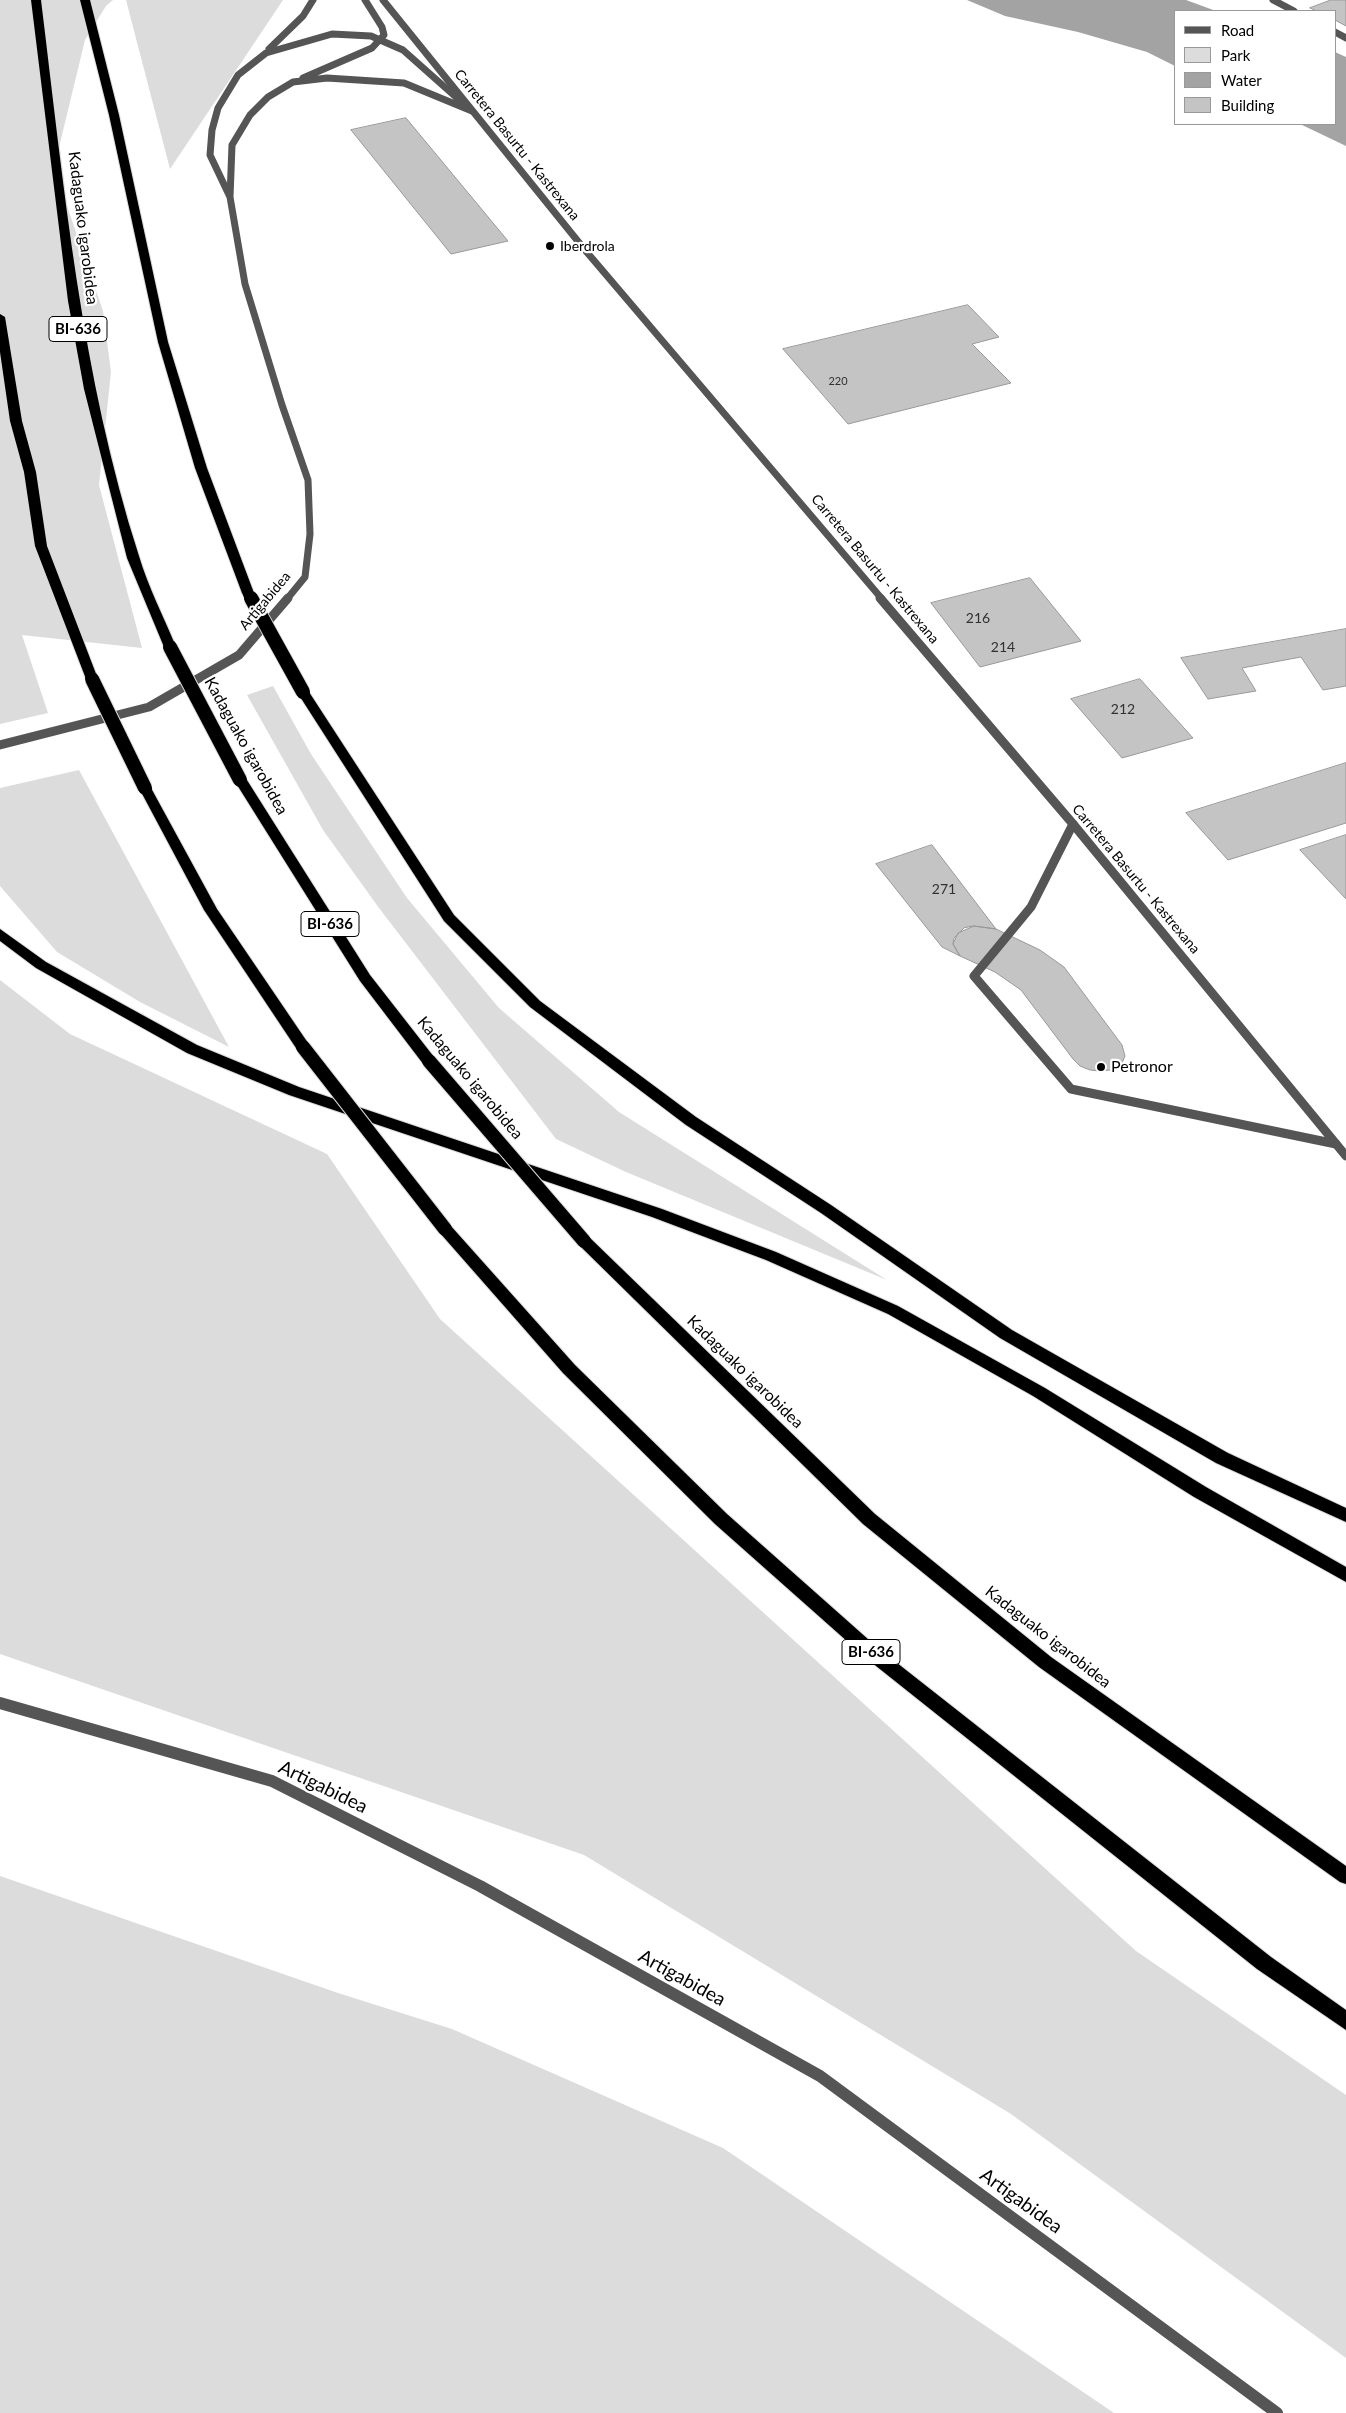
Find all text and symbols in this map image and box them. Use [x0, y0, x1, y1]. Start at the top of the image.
legend [1174, 10, 1336, 125]
text: Road [1221, 21, 1254, 39]
text: Park [1221, 46, 1250, 64]
street label: Carretera Basurtu - Kastrexana [451, 66, 583, 224]
text: Water [1221, 71, 1262, 89]
text: Building [1221, 96, 1274, 114]
street label: Kadaguako igarobidea [64, 150, 102, 306]
place label: Iberdrola [560, 238, 615, 254]
marker: Iberdrola [544, 240, 556, 252]
road number: BI-636 [49, 316, 107, 342]
house number: 220 [828, 374, 848, 388]
street label: Carretera Basurtu - Kastrexana [808, 491, 942, 647]
street label: Artigabidea [236, 568, 294, 634]
house number: 216 [966, 610, 990, 626]
house number: 214 [991, 639, 1015, 655]
street label: Kadaguako igarobidea [200, 674, 292, 818]
house number: 212 [1111, 701, 1135, 717]
street label: Carretera Basurtu - Kastrexana [1069, 801, 1203, 957]
house number: 271 [932, 881, 956, 897]
road number: BI-636 [301, 912, 359, 936]
street label: Kadaguako igarobidea [413, 1013, 527, 1143]
place label: Petronor [1111, 1057, 1173, 1077]
marker: Petronor [1095, 1061, 1107, 1073]
street label: Kadaguako igarobidea [683, 1312, 807, 1432]
street label: Kadaguako igarobidea [981, 1582, 1115, 1692]
road number: BI-636 [842, 1640, 900, 1664]
street label: Artigabidea [275, 1756, 371, 1818]
street label: Artigabidea [634, 1945, 730, 2011]
street label: Artigabidea [975, 2164, 1067, 2238]

